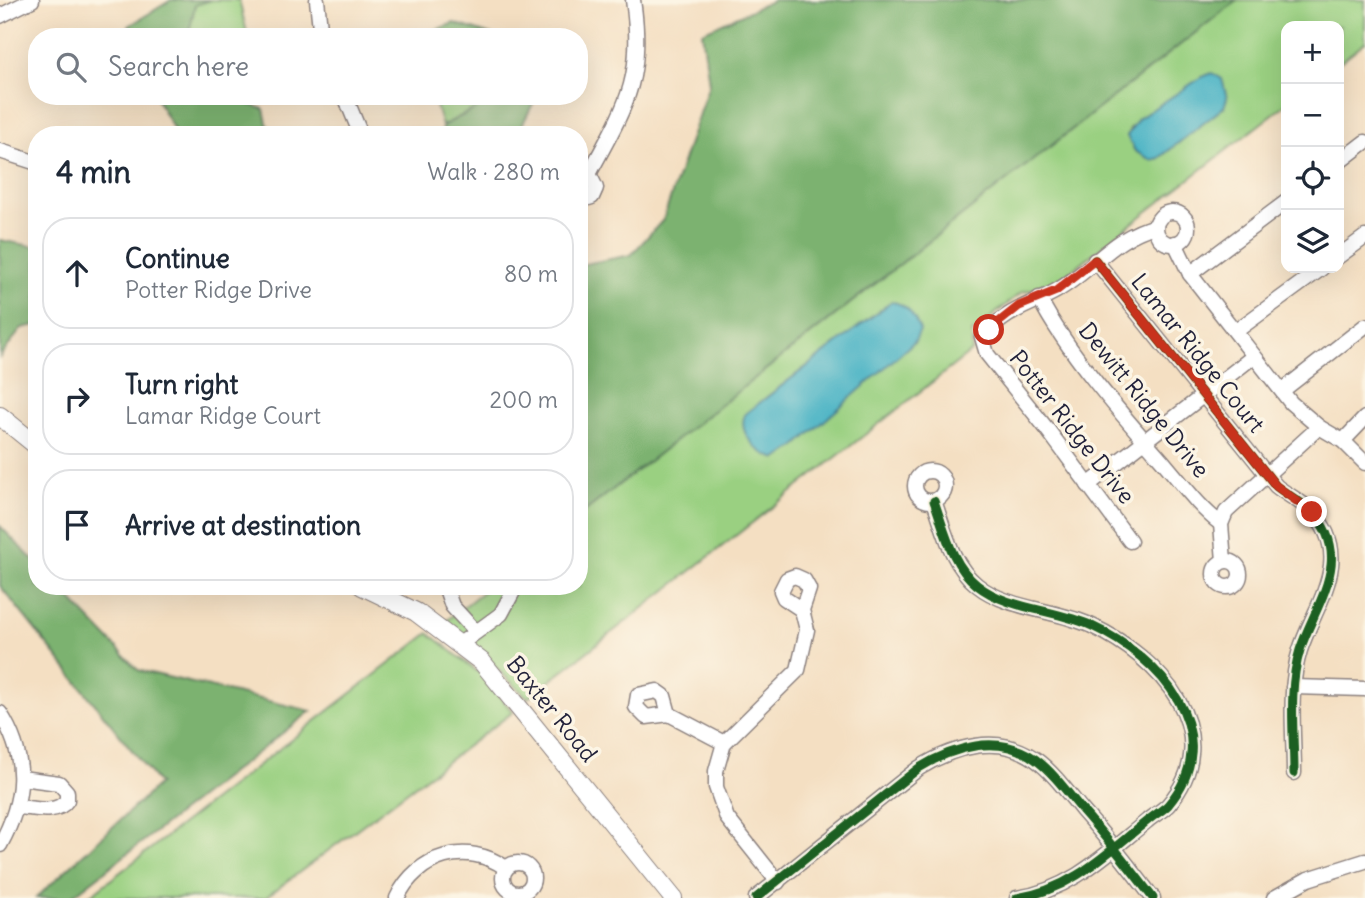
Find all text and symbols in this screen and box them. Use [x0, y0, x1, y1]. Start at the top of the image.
map controls [1281, 21, 1344, 273]
button: + [1281, 21, 1344, 84]
search box [28, 28, 588, 105]
icon: search [52, 48, 90, 86]
text: Search here [108, 50, 249, 83]
button: − [1281, 84, 1344, 147]
button: locate [1281, 147, 1344, 210]
text: 4 min [56, 153, 131, 191]
text: Walk · 280 m [427, 157, 560, 186]
button: layers [1281, 210, 1344, 273]
text: Continue [125, 242, 230, 275]
icon: ahead [58, 254, 96, 292]
text: 80 m [504, 259, 558, 288]
street label: Lamar Ridge Court [1125, 267, 1272, 438]
text: Potter Ridge Drive [125, 275, 312, 304]
route start [973, 314, 1004, 345]
street label: Dewitt Ridge Drive [1073, 316, 1216, 483]
street label: Potter Ridge Drive [1003, 344, 1141, 509]
text: Turn right [125, 368, 238, 401]
icon: right [58, 380, 96, 418]
text: 200 m [489, 385, 558, 414]
text: Lamar Ridge Court [125, 401, 321, 430]
route end [1296, 496, 1327, 527]
icon: arrive [58, 506, 96, 544]
text: Arrive at destination [125, 509, 361, 542]
street label: Baxter Road [501, 650, 604, 768]

